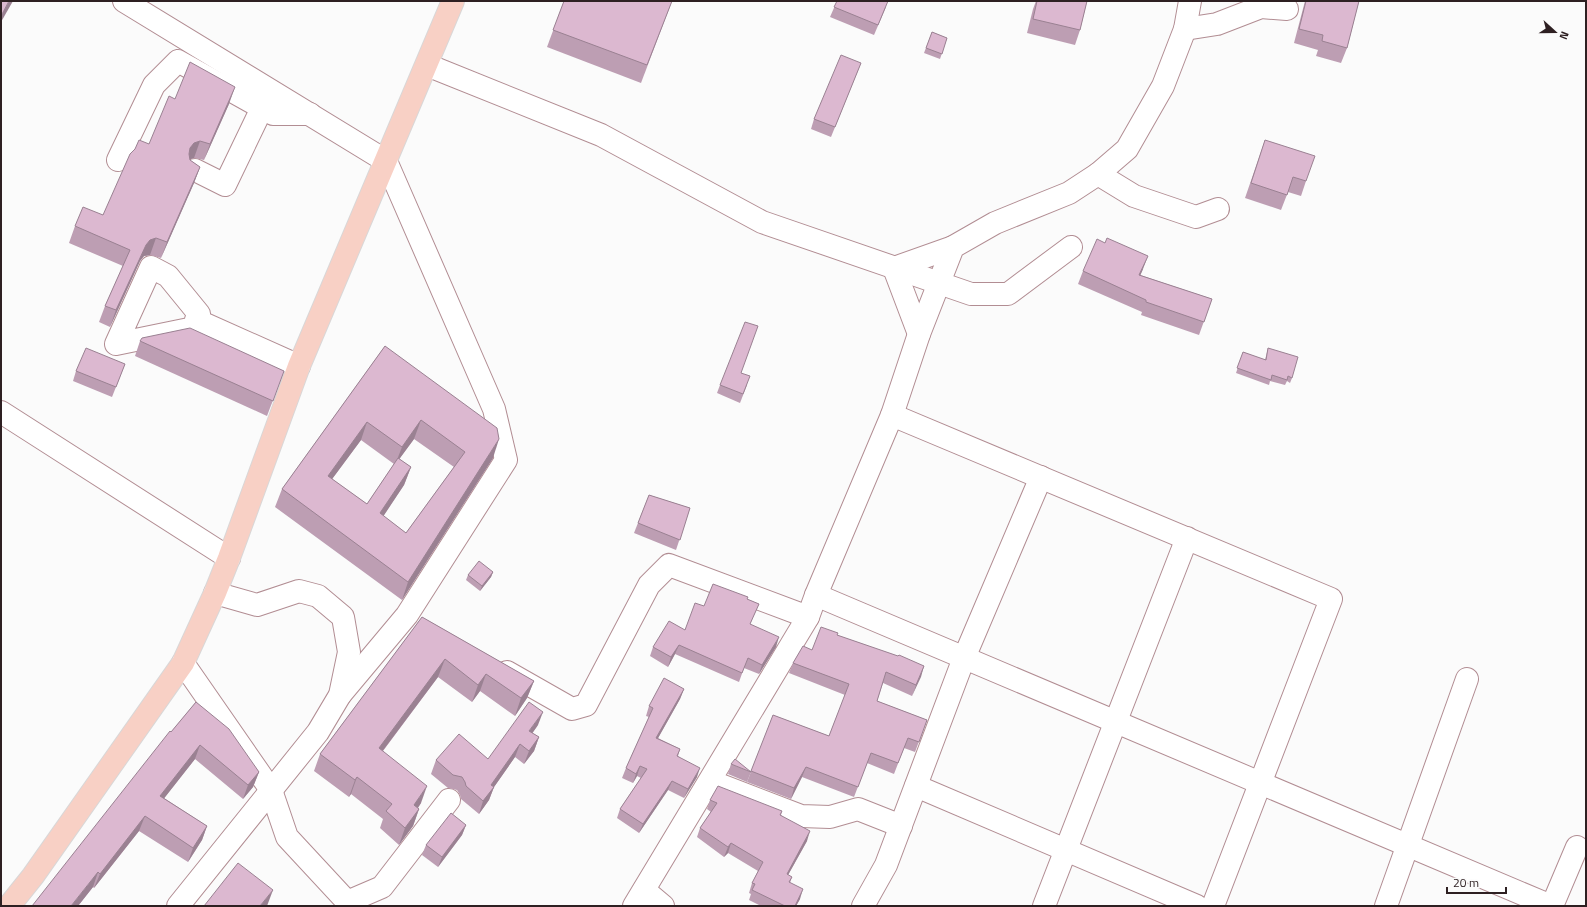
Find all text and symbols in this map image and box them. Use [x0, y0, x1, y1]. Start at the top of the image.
north arrow [1535, 12, 1575, 52]
text: N [1556, 29, 1573, 42]
scale bar [1447, 869, 1506, 895]
text: 20 m [1453, 873, 1479, 892]

